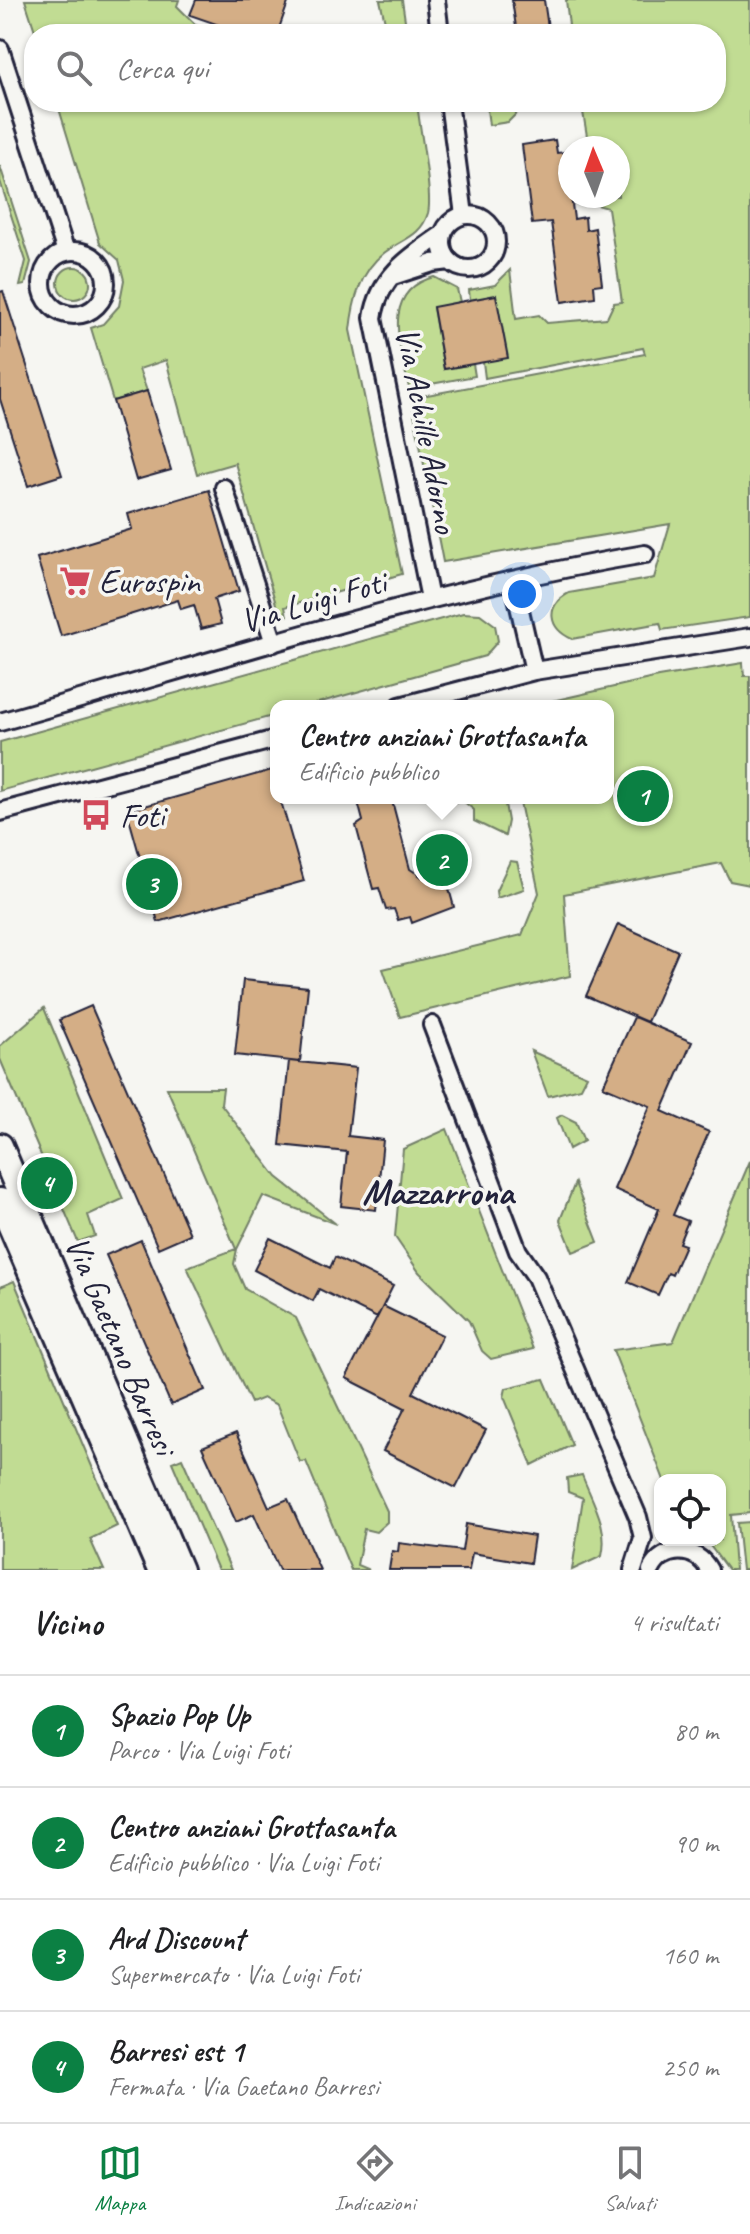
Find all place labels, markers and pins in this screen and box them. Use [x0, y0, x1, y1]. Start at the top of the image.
place label: Eurospin [99, 560, 202, 603]
supermarket icon: Eurospin [58, 564, 92, 598]
pin: 1 [617, 766, 669, 826]
place label: Foti [120, 794, 168, 837]
bus stop icon: Foti [79, 798, 113, 832]
pin: 2 [416, 830, 468, 890]
pin: 3 [126, 854, 178, 914]
pin: 4 [21, 1153, 73, 1213]

